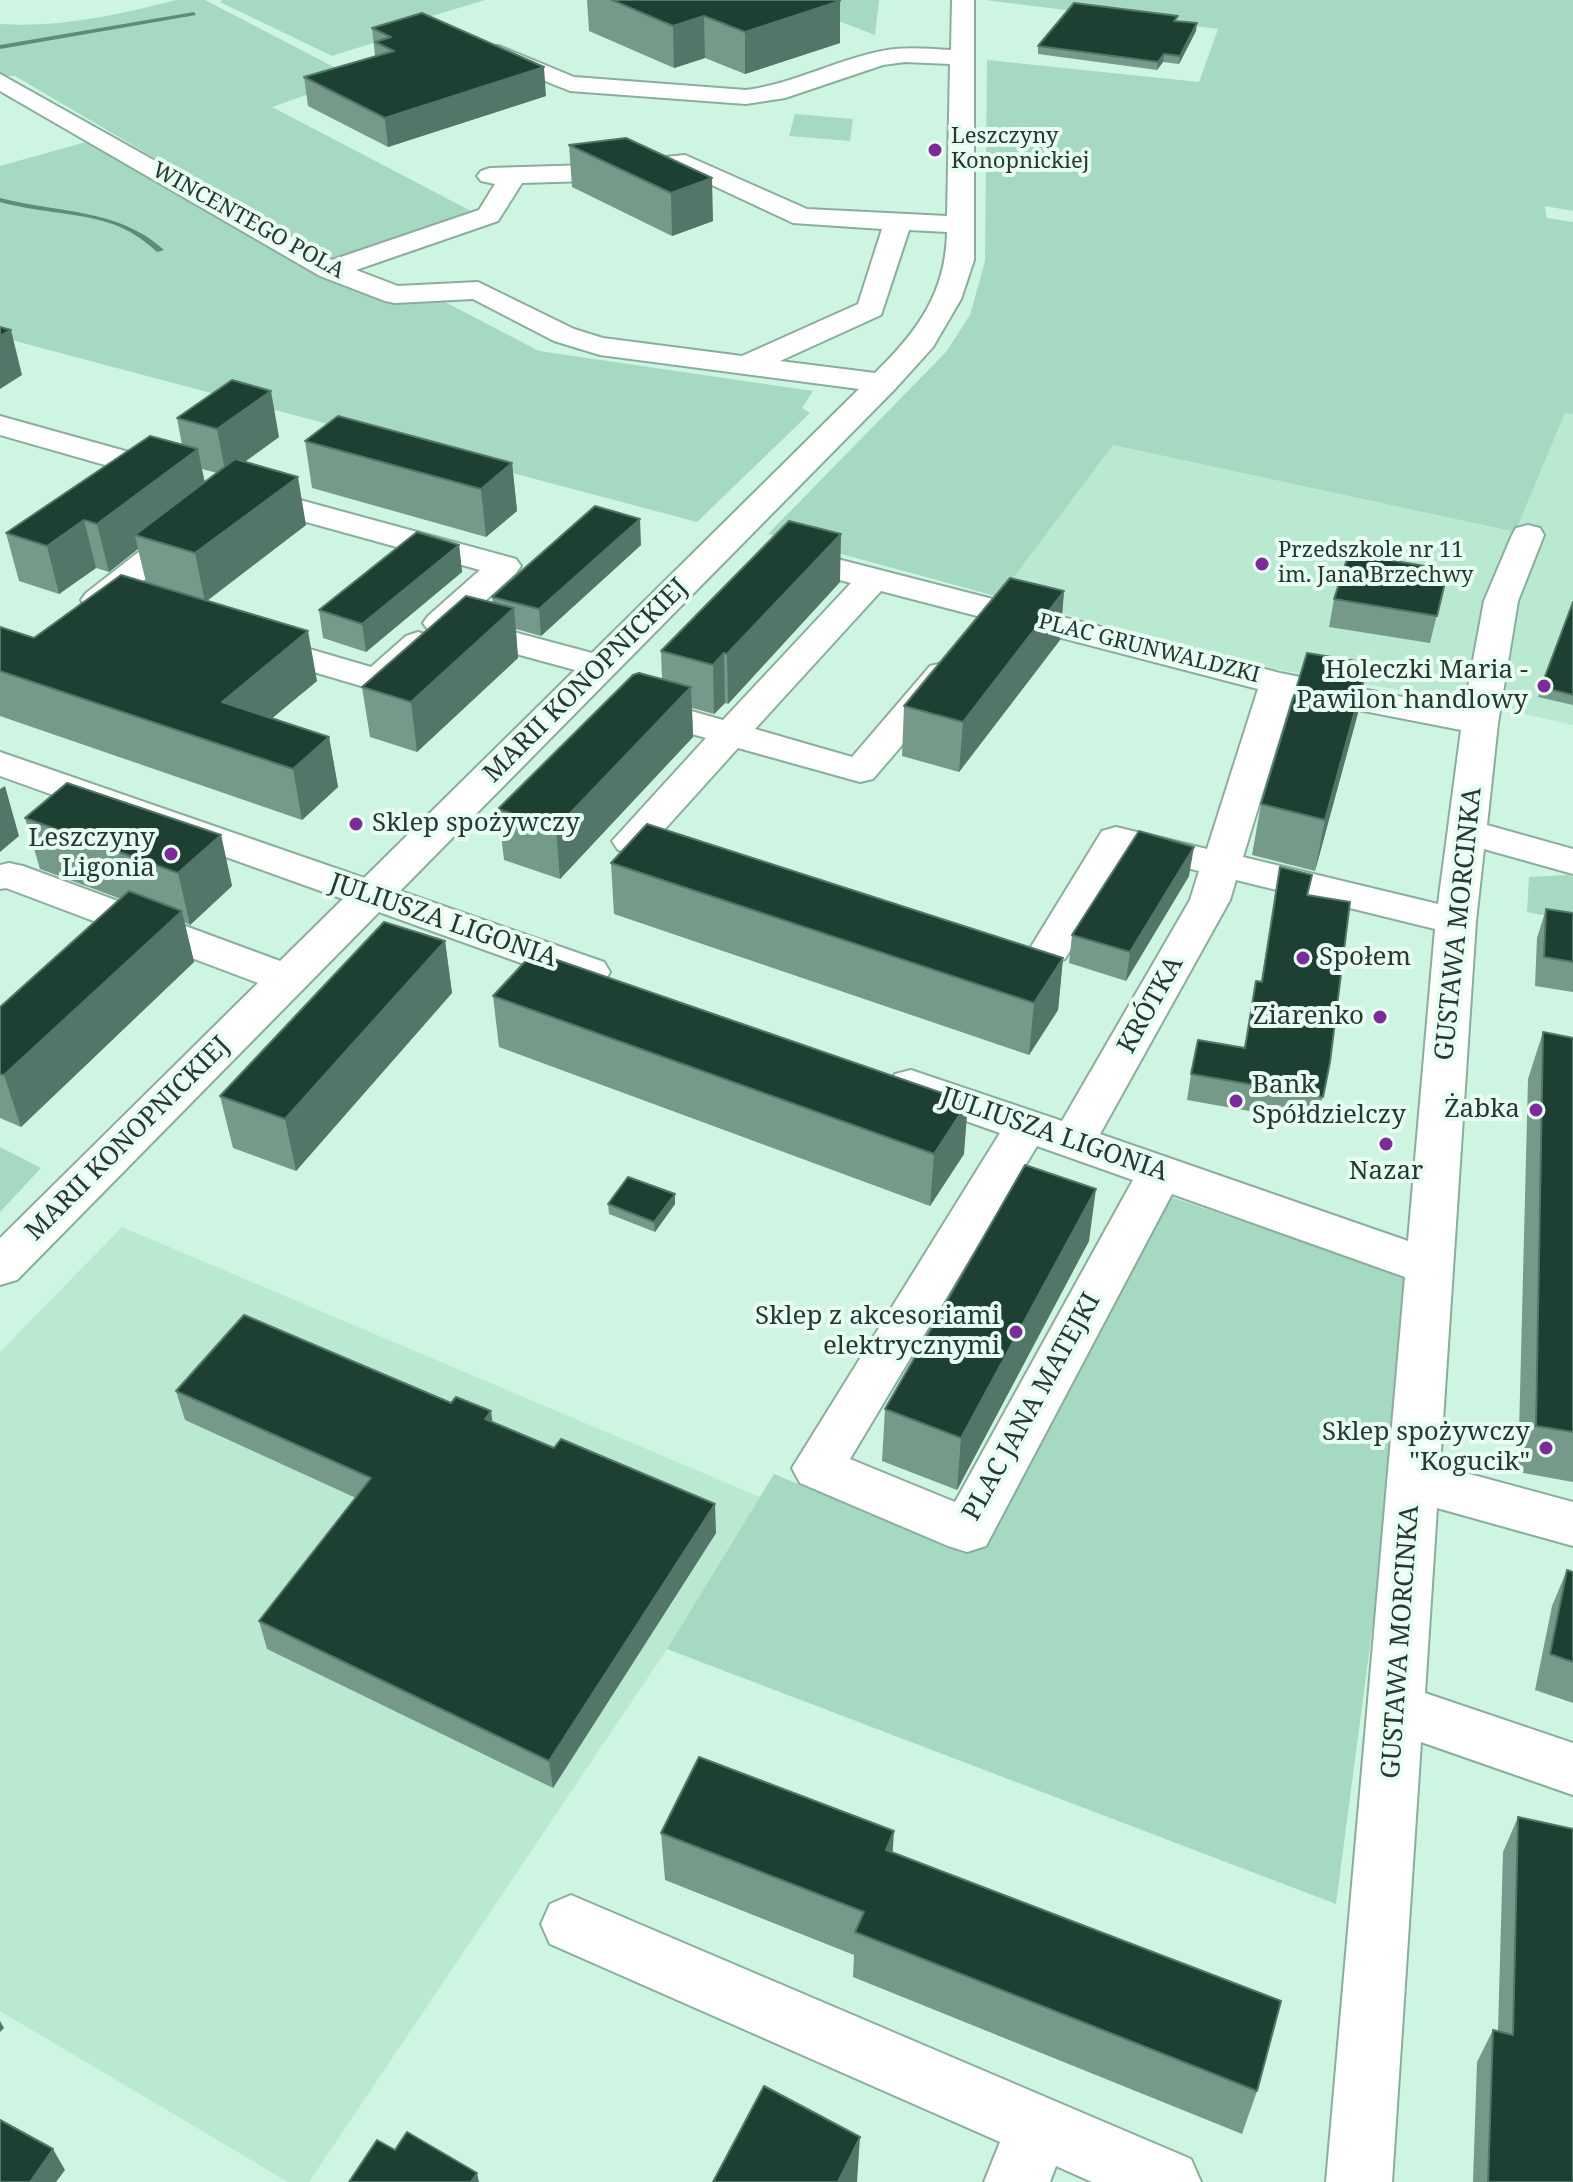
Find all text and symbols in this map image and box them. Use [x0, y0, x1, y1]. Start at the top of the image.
place label: Leszczyny Konopnickiej [951, 124, 1089, 176]
marker: Leszczyny Konopnickiej [926, 141, 944, 159]
street label: WINCENTEGO POLA [147, 157, 349, 285]
place label: Przedszkole nr 11 im. Jana Brzechwy [1278, 538, 1474, 590]
marker: Przedszkole nr 11 im. Jana Brzechwy [1253, 555, 1271, 573]
street label: MARII KONOPNICKIEJ [477, 572, 695, 790]
street label: PLAC GRUNWALDZKI [1036, 609, 1262, 689]
place label: Holeczki Maria - Pawilon handlowy [1296, 655, 1528, 716]
marker: Holeczki Maria - Pawilon handlowy [1535, 677, 1553, 695]
street label: GUSTAWA MORCINKA [1429, 786, 1489, 1062]
place label: Sklep spożywczy [372, 808, 580, 840]
marker: Sklep spożywczy [347, 815, 365, 833]
place label: Leszczyny Ligonia [28, 823, 155, 884]
marker: Leszczyny Ligonia [162, 845, 180, 863]
street label: JULIUSZA LIGONIA [325, 867, 561, 975]
place label: Społem [1319, 942, 1411, 974]
marker: Społem [1294, 949, 1312, 967]
street label: KRÓTKA [1112, 951, 1190, 1059]
place label: Ziarenko [1253, 1001, 1364, 1033]
marker: Ziarenko [1371, 1008, 1389, 1026]
street label: MARII KONOPNICKIEJ [19, 1030, 237, 1248]
place label: Bank Spółdzielczy [1252, 1070, 1406, 1132]
street label: JULIUSZA LIGONIA [936, 1081, 1172, 1189]
marker: Bank Spółdzielczy [1227, 1092, 1245, 1110]
place label: Żabka [1444, 1094, 1520, 1126]
marker: Żabka [1527, 1101, 1545, 1119]
marker: Nazar [1377, 1135, 1395, 1153]
place label: Nazar [1349, 1156, 1423, 1188]
street label: PLAC JANA MATEJKI [956, 1288, 1108, 1526]
place label: Sklep z akcesoriami elektrycznymi [755, 1301, 1000, 1362]
marker: Sklep z akcesoriami elektrycznymi [1007, 1323, 1025, 1341]
place label: Sklep spożywczy "Kogucik" [1322, 1417, 1530, 1478]
marker: Sklep spożywczy "Kogucik" [1537, 1439, 1555, 1457]
street label: GUSTAWA MORCINKA [1376, 1504, 1426, 1780]

